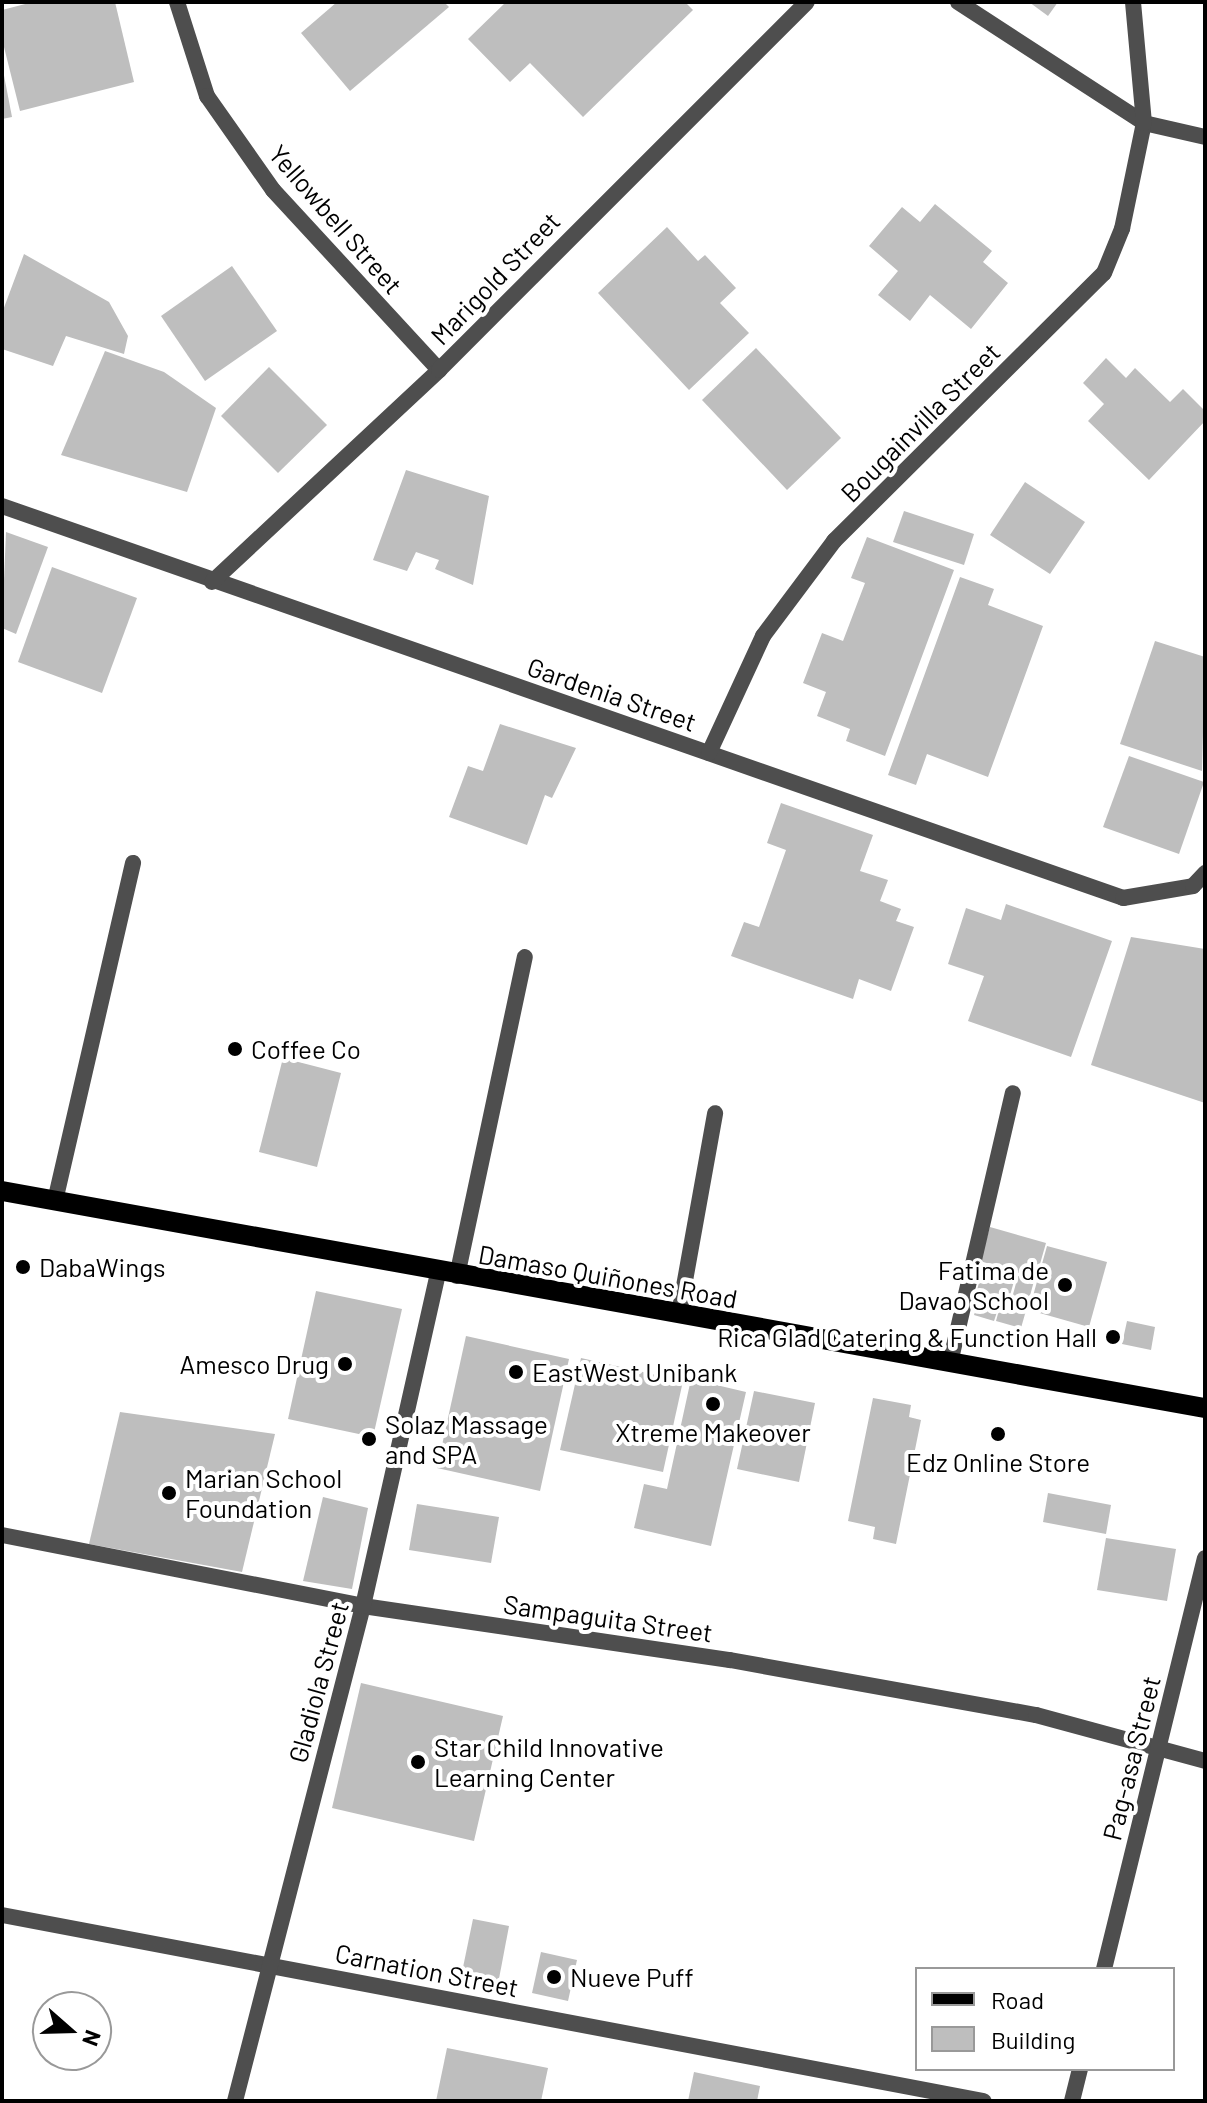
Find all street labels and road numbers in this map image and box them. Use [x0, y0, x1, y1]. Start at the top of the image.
street label: Yellowbell Street [263, 138, 409, 300]
street label: Marigold Street [424, 205, 566, 351]
street label: Bougainvilla Street [834, 336, 1006, 508]
street label: Gardenia Street [523, 651, 701, 737]
street label: Damaso Quiñones Road [476, 1238, 740, 1314]
street label: Sampaguita Street [501, 1588, 715, 1648]
street label: Gladiola Street [281, 1598, 355, 1766]
street label: Pag-asa Street [1096, 1673, 1166, 1843]
street label: Carnation Street [333, 1937, 521, 2003]

